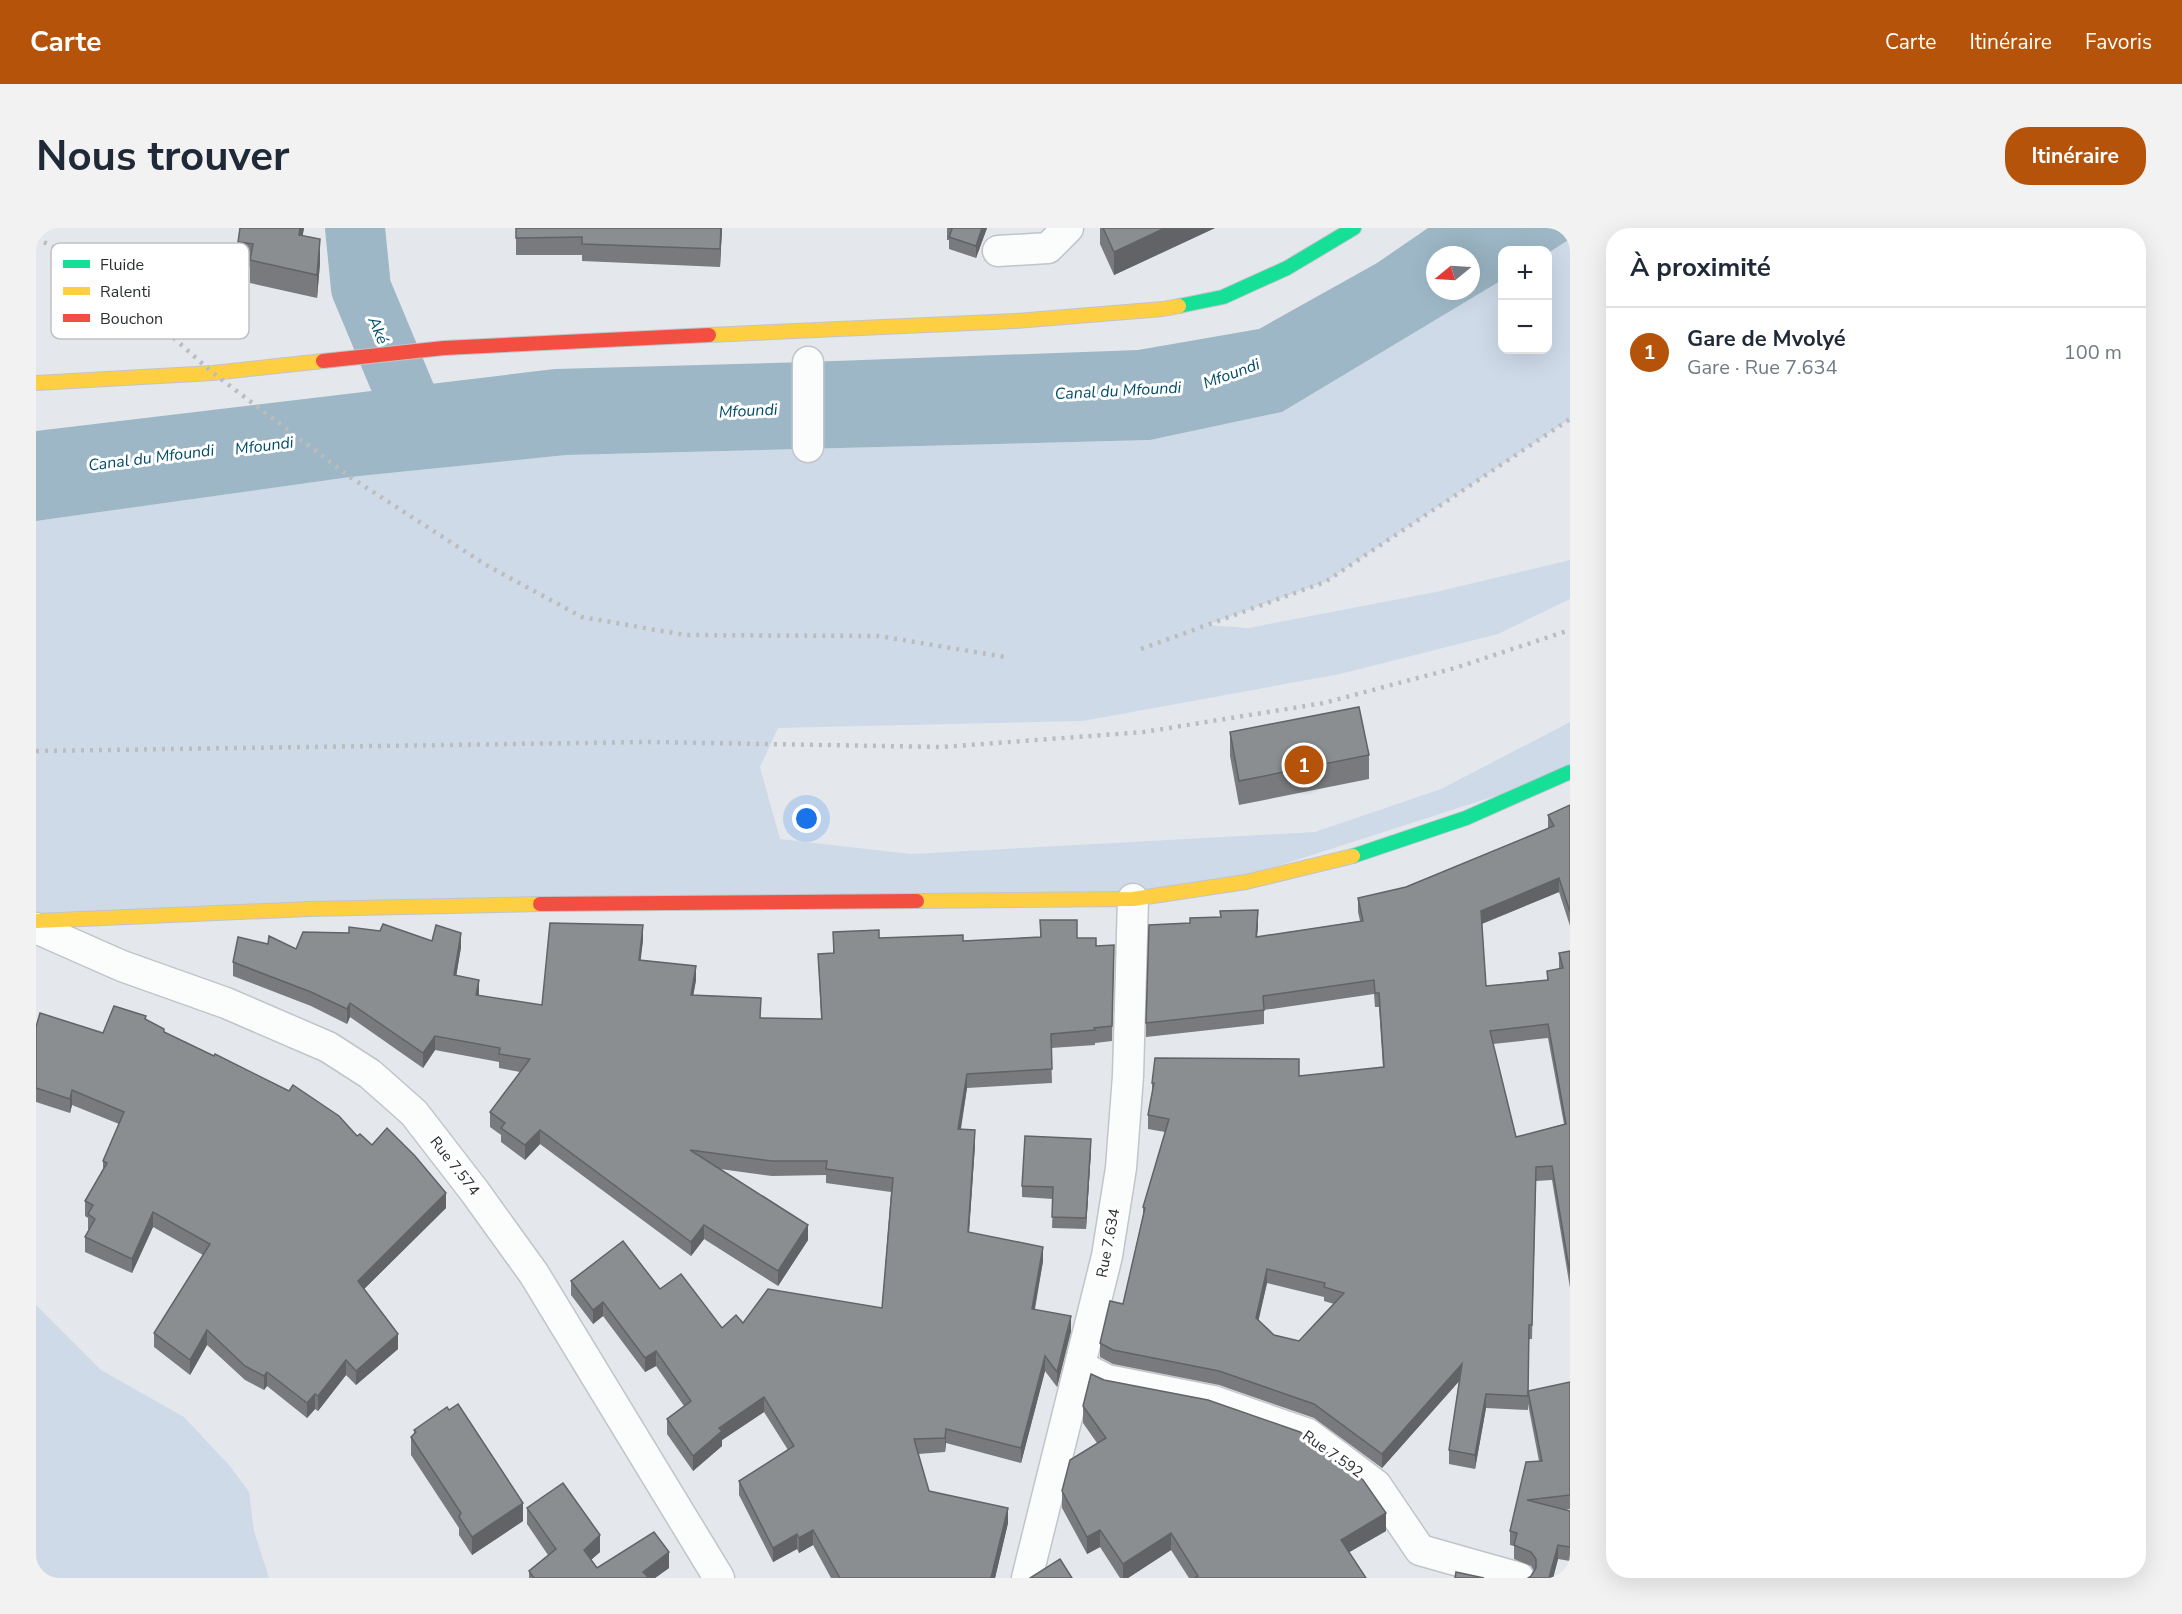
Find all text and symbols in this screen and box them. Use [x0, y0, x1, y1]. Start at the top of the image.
text: Carte [30, 23, 101, 61]
text: Carte [1885, 28, 1936, 56]
text: Itinéraire [1969, 28, 2052, 56]
text: Favoris [2085, 28, 2152, 56]
button: Itinéraire [2005, 127, 2146, 185]
text: Nous trouver [36, 128, 289, 185]
legend [51, 243, 249, 339]
north arrow [1426, 246, 1480, 300]
map controls [1498, 246, 1552, 354]
button: + [1498, 246, 1552, 300]
text: À proximité [1630, 250, 1771, 285]
text: Fluide [100, 254, 144, 276]
text: Ralenti [100, 281, 151, 303]
button: − [1498, 300, 1552, 354]
text: Bouchon [100, 308, 163, 330]
water label: Aké [362, 312, 394, 348]
text: Gare de Mvolyé [1687, 324, 1846, 354]
text: 1 [1644, 339, 1656, 366]
text: 100 m [2064, 339, 2122, 366]
water label: Mfoundi [1200, 353, 1263, 394]
text: Gare · Rue 7.634 [1687, 354, 1838, 381]
water label: Canal du Mfoundi [1054, 377, 1182, 405]
water label: Mfoundi [718, 398, 778, 424]
water label: Mfoundi [234, 431, 295, 460]
water label: Canal du Mfoundi [87, 439, 216, 477]
pin: 1 [1284, 742, 1324, 788]
your location [792, 804, 821, 833]
street label: Rue 7.574 [426, 1132, 484, 1200]
street label: Rue 7.634 [1092, 1207, 1124, 1279]
street label: Rue 7.592 [1299, 1426, 1367, 1482]

